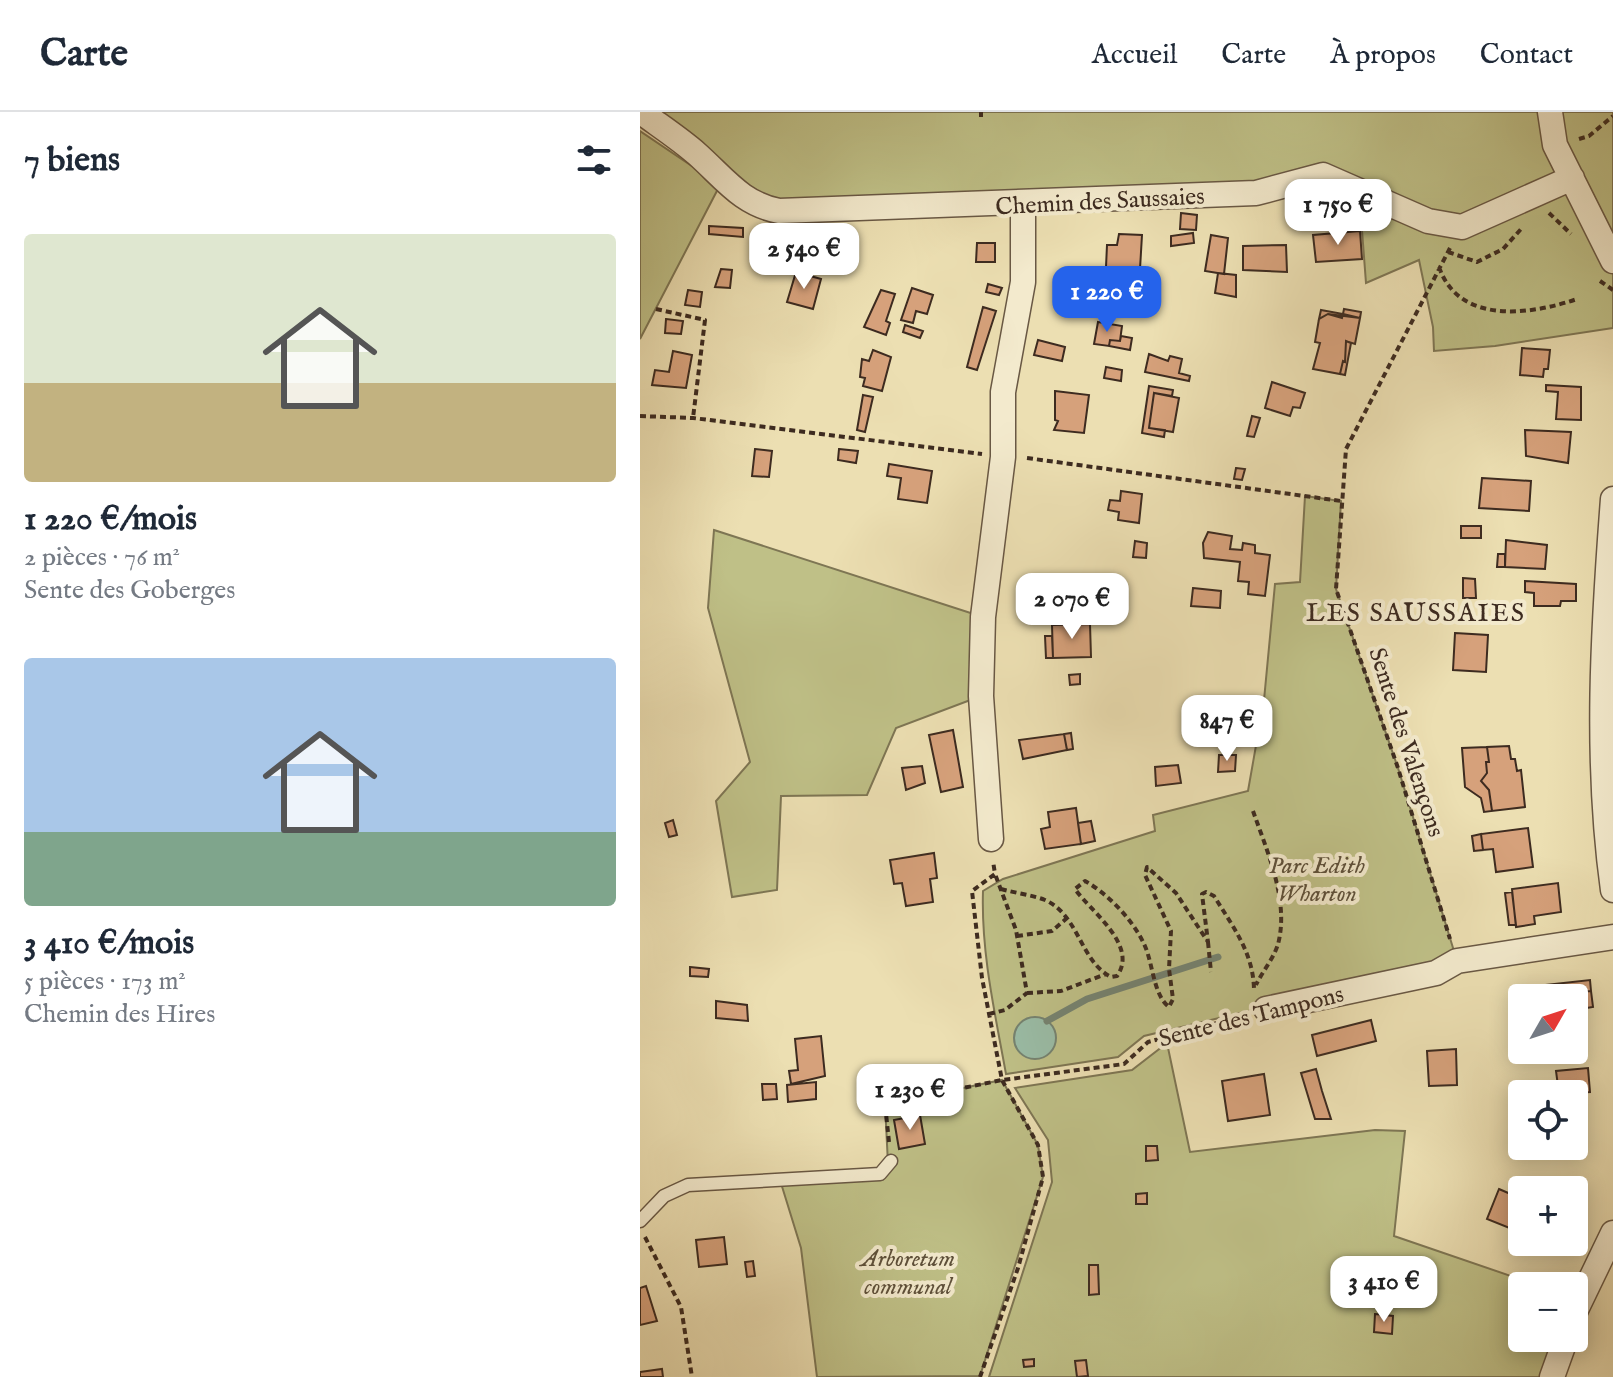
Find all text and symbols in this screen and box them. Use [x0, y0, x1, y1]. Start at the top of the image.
text: Carte [40, 31, 128, 79]
text: Accueil [1092, 38, 1177, 73]
text: Carte [1221, 38, 1286, 73]
text: À propos [1330, 38, 1436, 73]
text: Contact [1480, 38, 1573, 73]
icon: filters [572, 138, 616, 182]
text: 7 biens [24, 139, 120, 182]
pin: 1 750 € [1264, 179, 1412, 247]
street label: Chemin des Saussaies [995, 182, 1205, 223]
text: 1 750 € [1303, 188, 1373, 221]
pin: 2 540 € [730, 223, 878, 291]
text: 2 540 € [767, 232, 841, 265]
pin: 1 220 € [1033, 266, 1181, 334]
text: 1 220 € [1070, 275, 1144, 308]
icon: home [248, 286, 392, 430]
text: 1 220 €/mois [24, 498, 197, 541]
text: 2 pièces · 76 m² [24, 541, 180, 574]
pin: 2 070 € [998, 573, 1146, 641]
text: Sente des Goberges [24, 574, 235, 607]
text: 2 070 € [1034, 582, 1110, 615]
district label: LES SAUSSAIES [1306, 597, 1526, 630]
street label: Sente des Valençons [1360, 644, 1451, 841]
pin: 847 € [1171, 695, 1283, 763]
text: 847 € [1199, 704, 1255, 737]
icon: home [248, 710, 392, 854]
park label: Parc Edith Wharton [1269, 851, 1365, 910]
text: 3 410 €/mois [24, 922, 194, 965]
text: 5 pièces · 173 m² [24, 965, 186, 998]
street label: Sente des Tampons [1156, 979, 1347, 1055]
north arrow [1508, 984, 1588, 1064]
map controls [1508, 984, 1588, 1352]
text: Chemin des Hires [24, 998, 215, 1031]
pin: 1 230 € [836, 1064, 984, 1132]
text: 1 230 € [875, 1073, 945, 1106]
button: locate [1508, 1080, 1588, 1160]
button: + [1508, 1176, 1588, 1256]
park label: Arboretum communal [858, 1244, 955, 1303]
pin: 3 410 € [1310, 1256, 1458, 1324]
text: 3 410 € [1348, 1265, 1420, 1298]
button: − [1508, 1272, 1588, 1352]

